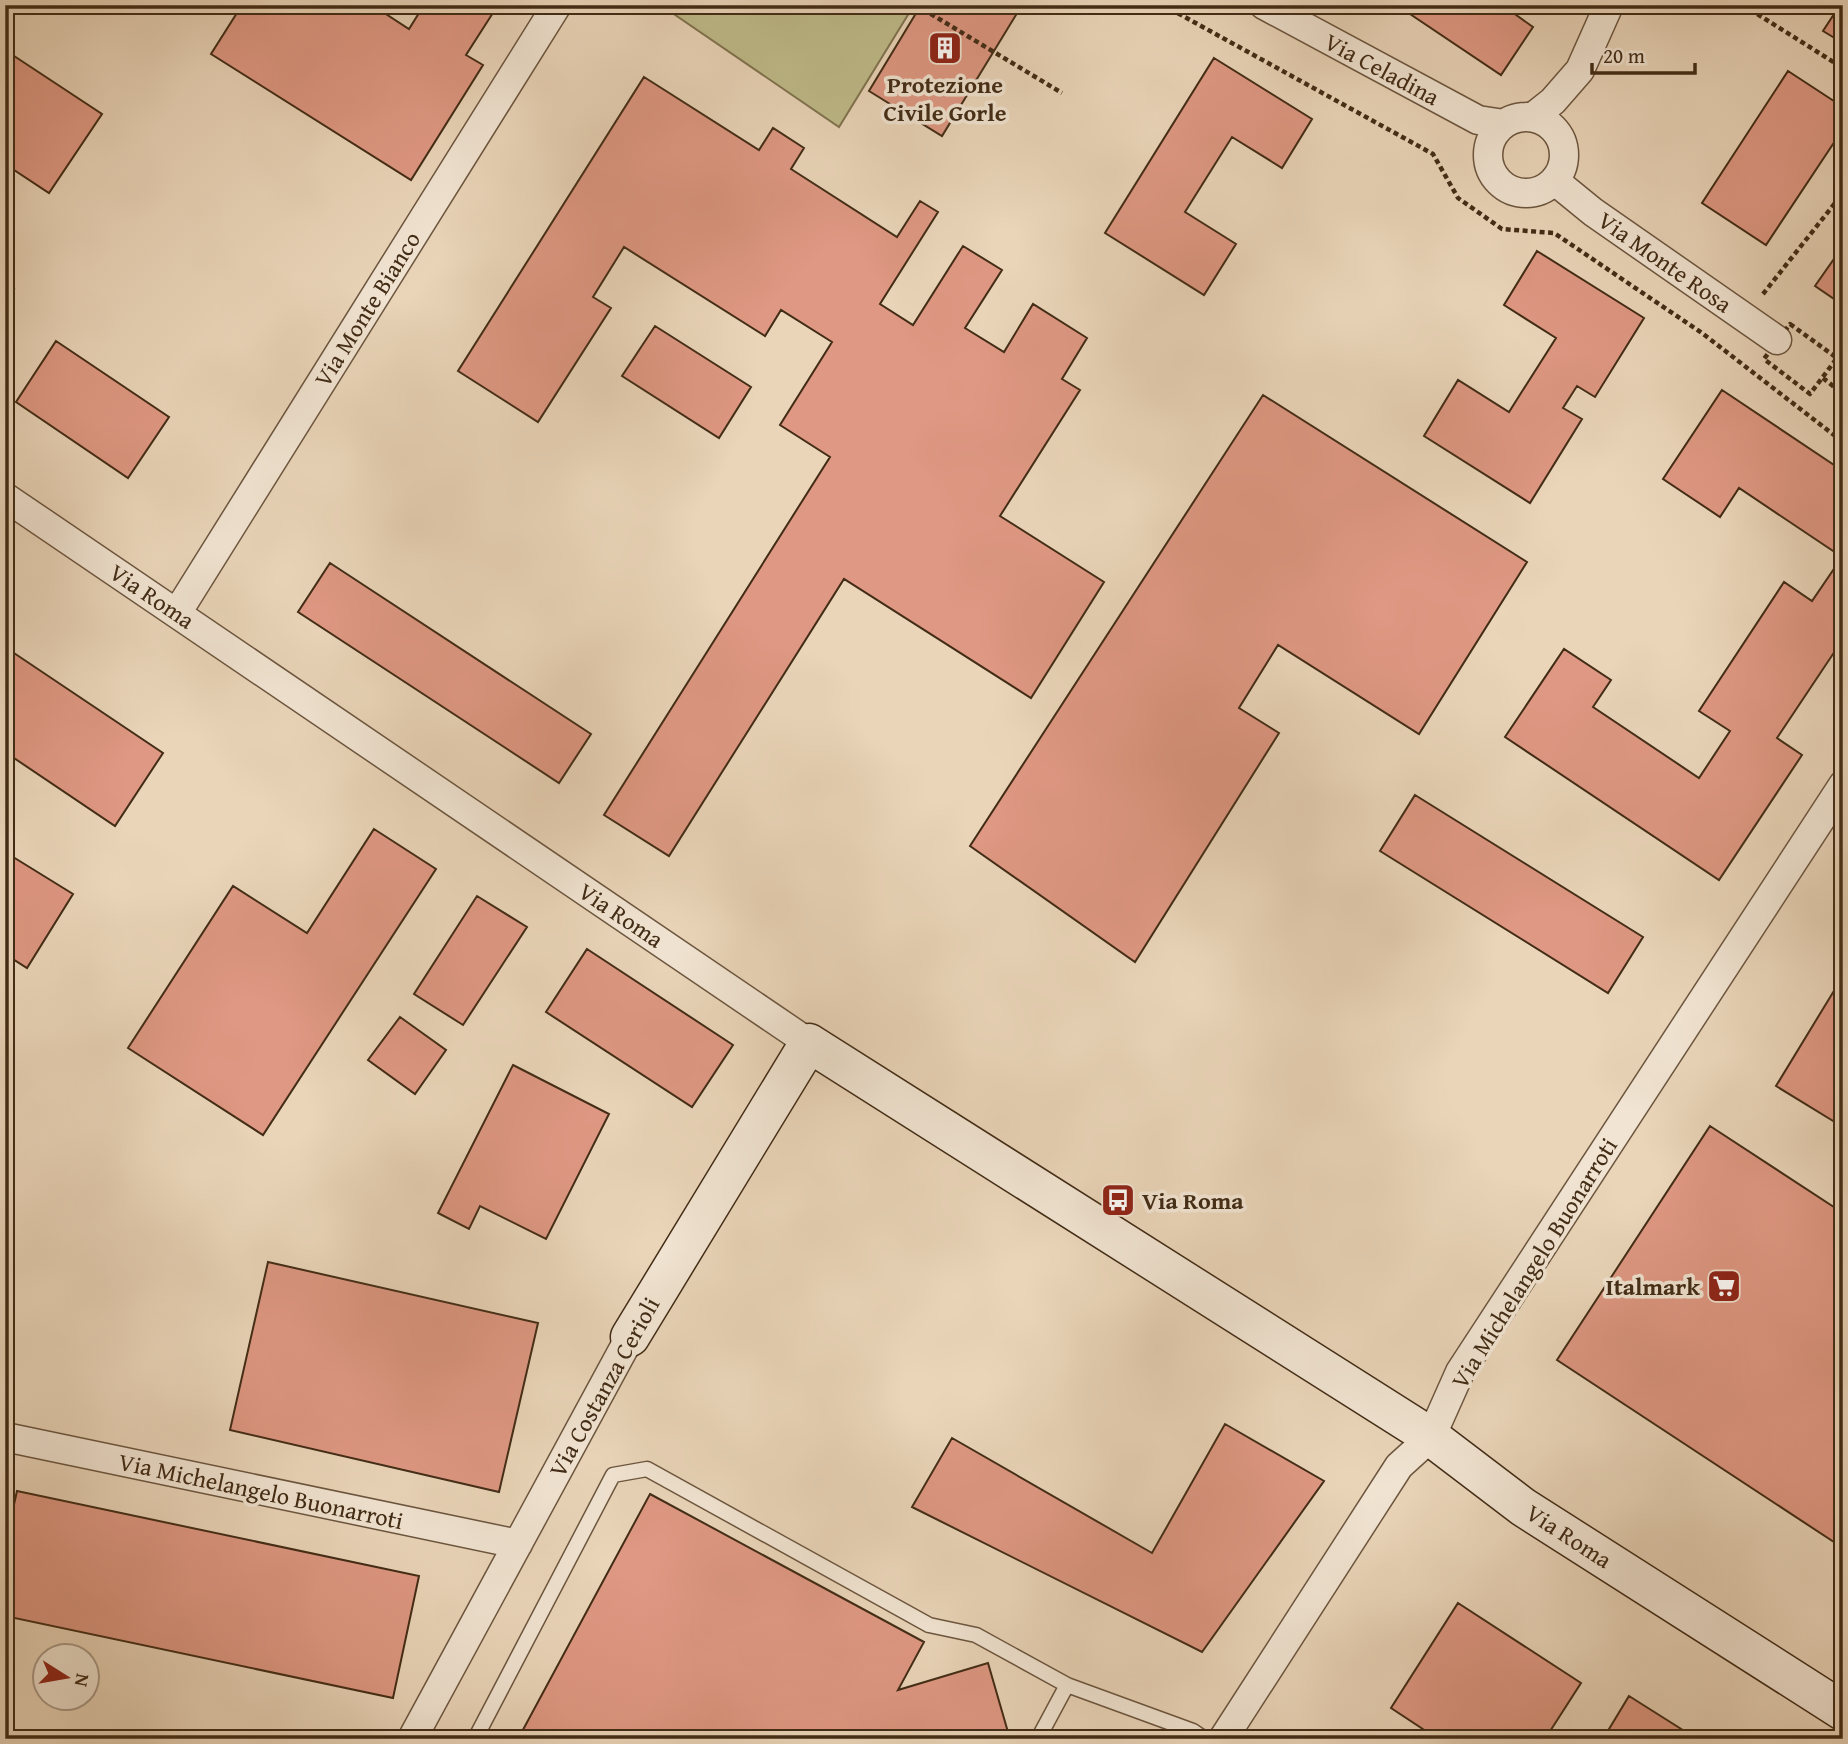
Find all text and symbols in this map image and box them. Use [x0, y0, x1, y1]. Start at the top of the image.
street label: Via Celadina [1318, 24, 1446, 114]
building icon: Protezione Civile Gorle [926, 29, 964, 67]
scale bar [1592, 32, 1696, 76]
text: 20 m [1603, 40, 1645, 71]
place label: Protezione Civile Gorle [884, 67, 1007, 130]
street label: Via Monte Rosa [1591, 203, 1740, 322]
street label: Via Monte Bianco [305, 224, 429, 394]
street label: Via Roma [102, 555, 202, 638]
street label: Via Roma [571, 874, 671, 957]
street label: Via Michelangelo Buonarroti [1442, 1131, 1626, 1395]
bus stop icon: Via Roma [1099, 1181, 1137, 1219]
place label: Via Roma [1142, 1183, 1244, 1218]
supermarket icon: Italmark [1705, 1267, 1743, 1305]
place label: Italmark [1606, 1269, 1700, 1304]
street label: Via Costanza Cerioli [540, 1290, 668, 1483]
street label: Via Michelangelo Buonarroti [115, 1444, 407, 1538]
street label: Via Roma [1519, 1495, 1619, 1577]
north arrow [32, 1642, 102, 1712]
text: N [68, 1671, 98, 1689]

